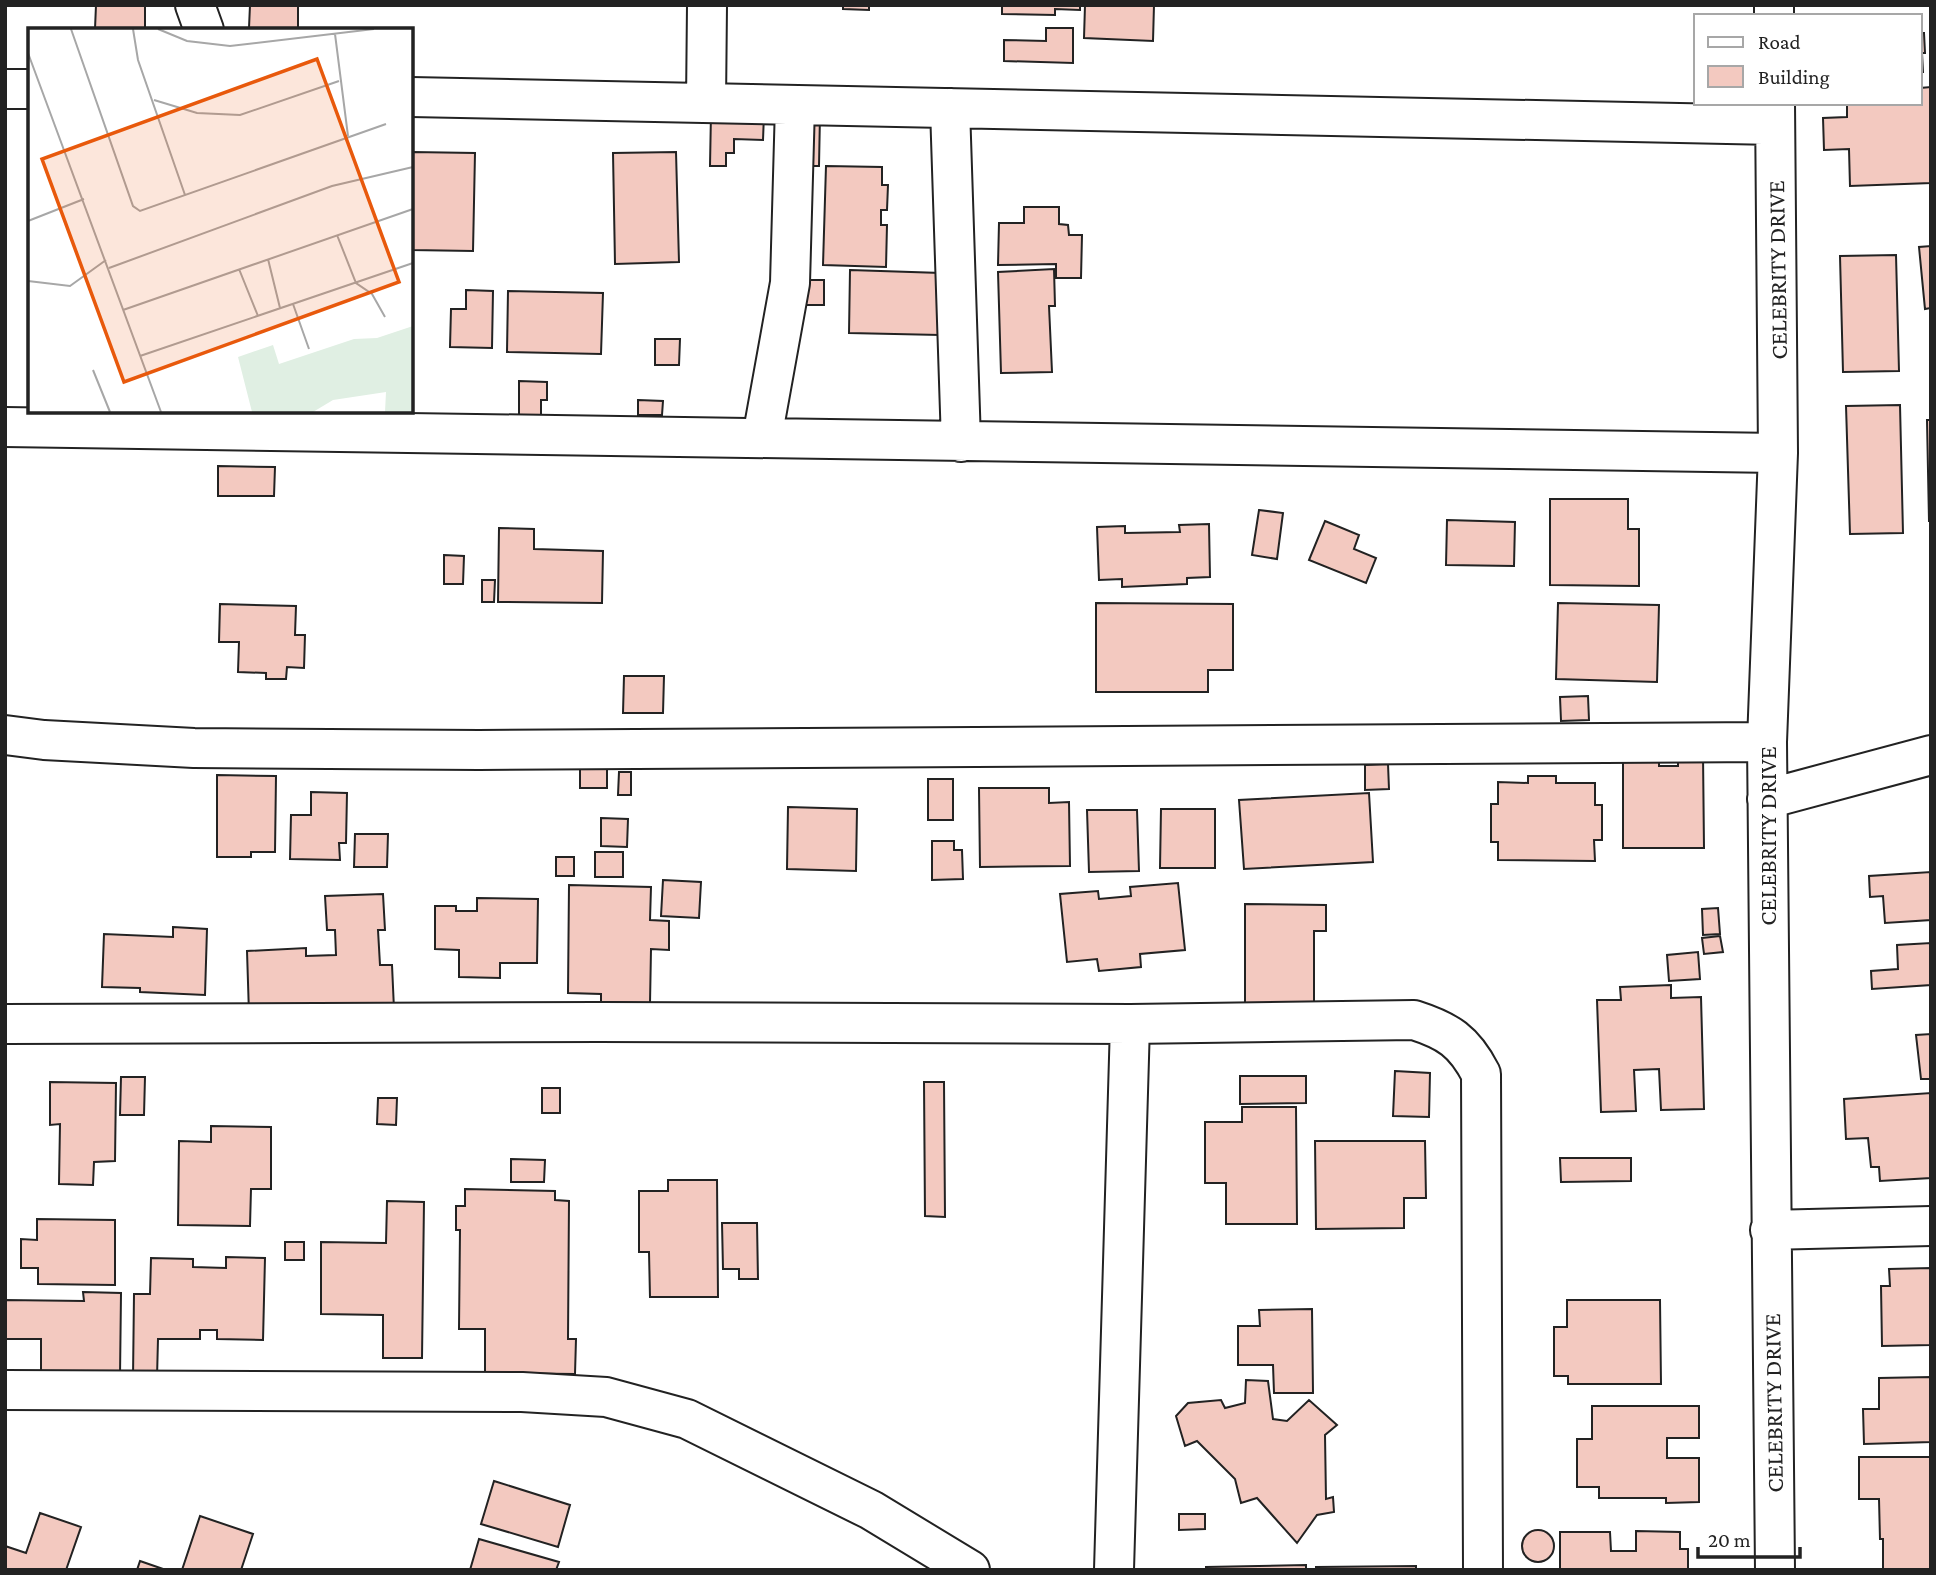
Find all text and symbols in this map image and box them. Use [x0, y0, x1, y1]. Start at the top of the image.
legend [1694, 14, 1922, 105]
inset map [28, 28, 413, 413]
text: Road [1758, 30, 1801, 54]
text: Building [1758, 65, 1830, 89]
street label: CELEBRITY DRIVE [1762, 180, 1792, 360]
street label: CELEBRITY DRIVE [1754, 746, 1781, 926]
street label: CELEBRITY DRIVE [1758, 1313, 1788, 1493]
scale bar [1698, 1516, 1800, 1560]
text: 20 m [1708, 1528, 1751, 1552]

